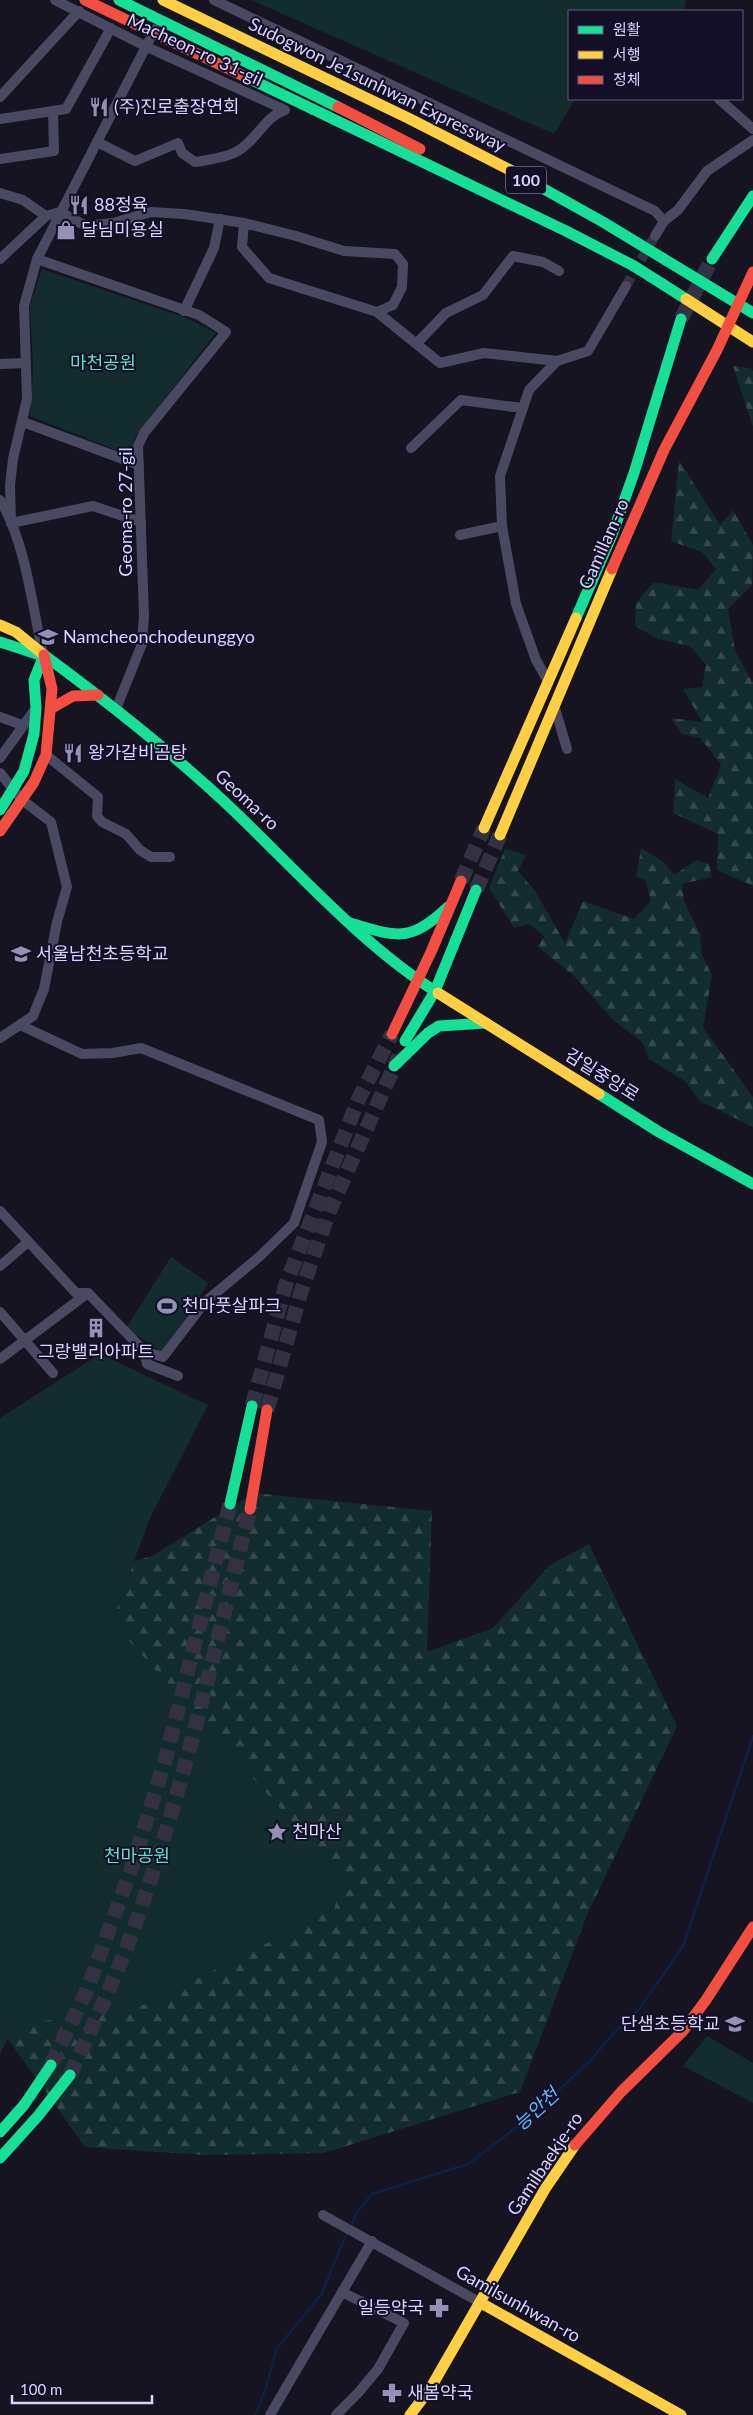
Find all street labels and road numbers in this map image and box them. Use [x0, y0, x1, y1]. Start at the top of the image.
street label: Macheon-ro 31-gil [124, 8, 267, 90]
street label: Sudogwon Je1sunhwan Expressway [245, 12, 510, 156]
road number: 100 [506, 166, 546, 194]
street label: Geoma-ro 27-gil [114, 447, 136, 577]
street label: Gamillam-ro [573, 495, 633, 592]
street label: Geoma-ro [211, 764, 284, 834]
street label: 감일중앙로 [562, 1043, 643, 1105]
street label: Gamilbaekje-ro [501, 2108, 587, 2219]
street label: Gamilsunhwan-ro [452, 2260, 585, 2347]

